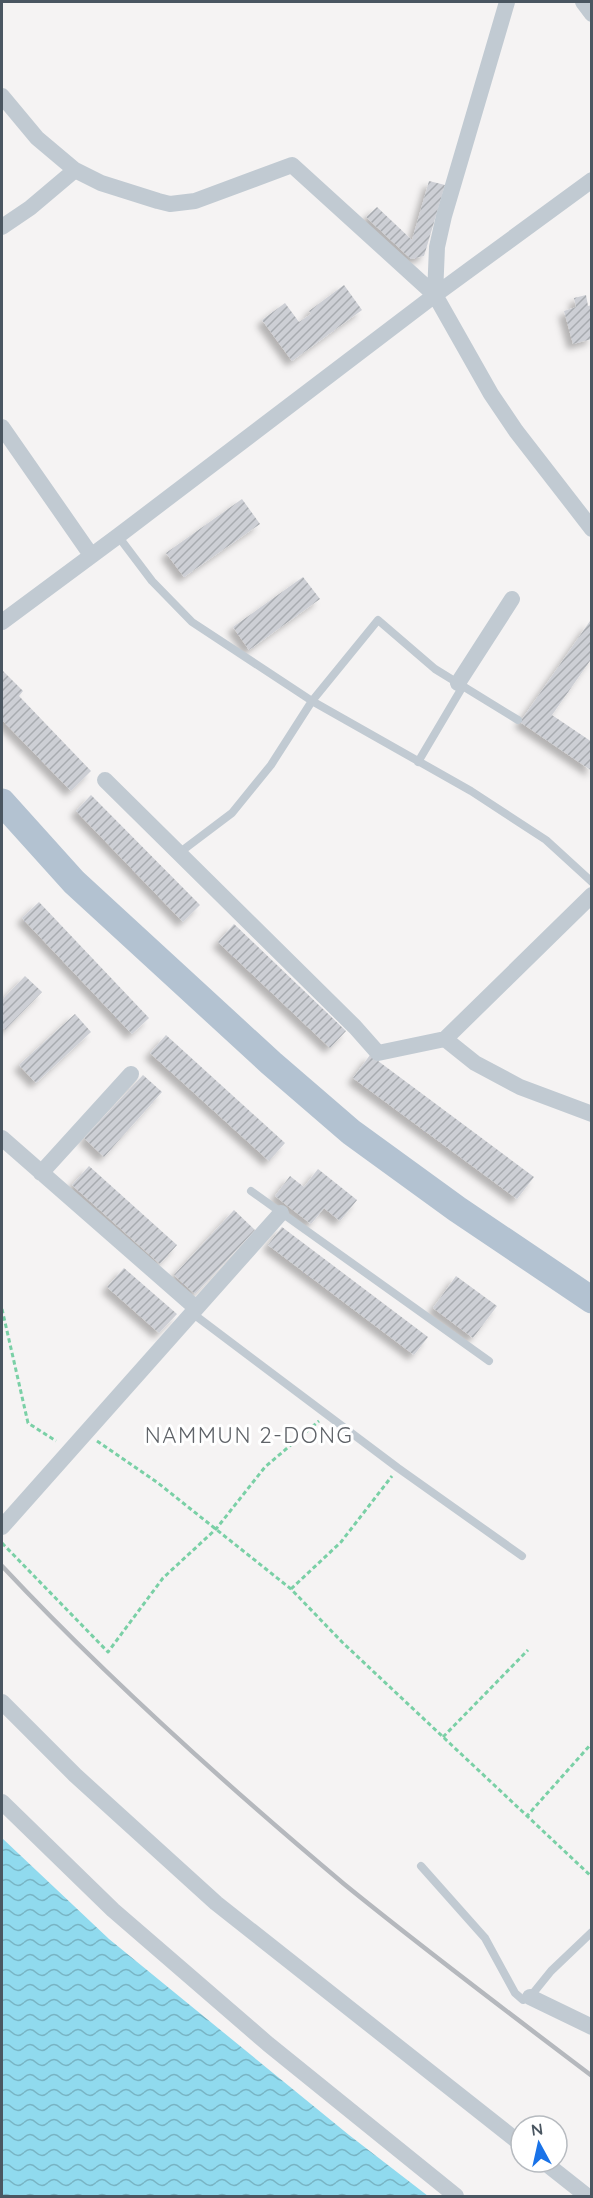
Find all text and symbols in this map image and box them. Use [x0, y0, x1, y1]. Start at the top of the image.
district label: NAMMUN 2-DONG [145, 1421, 353, 1449]
north arrow [509, 2114, 569, 2174]
text: N [530, 2118, 544, 2140]

